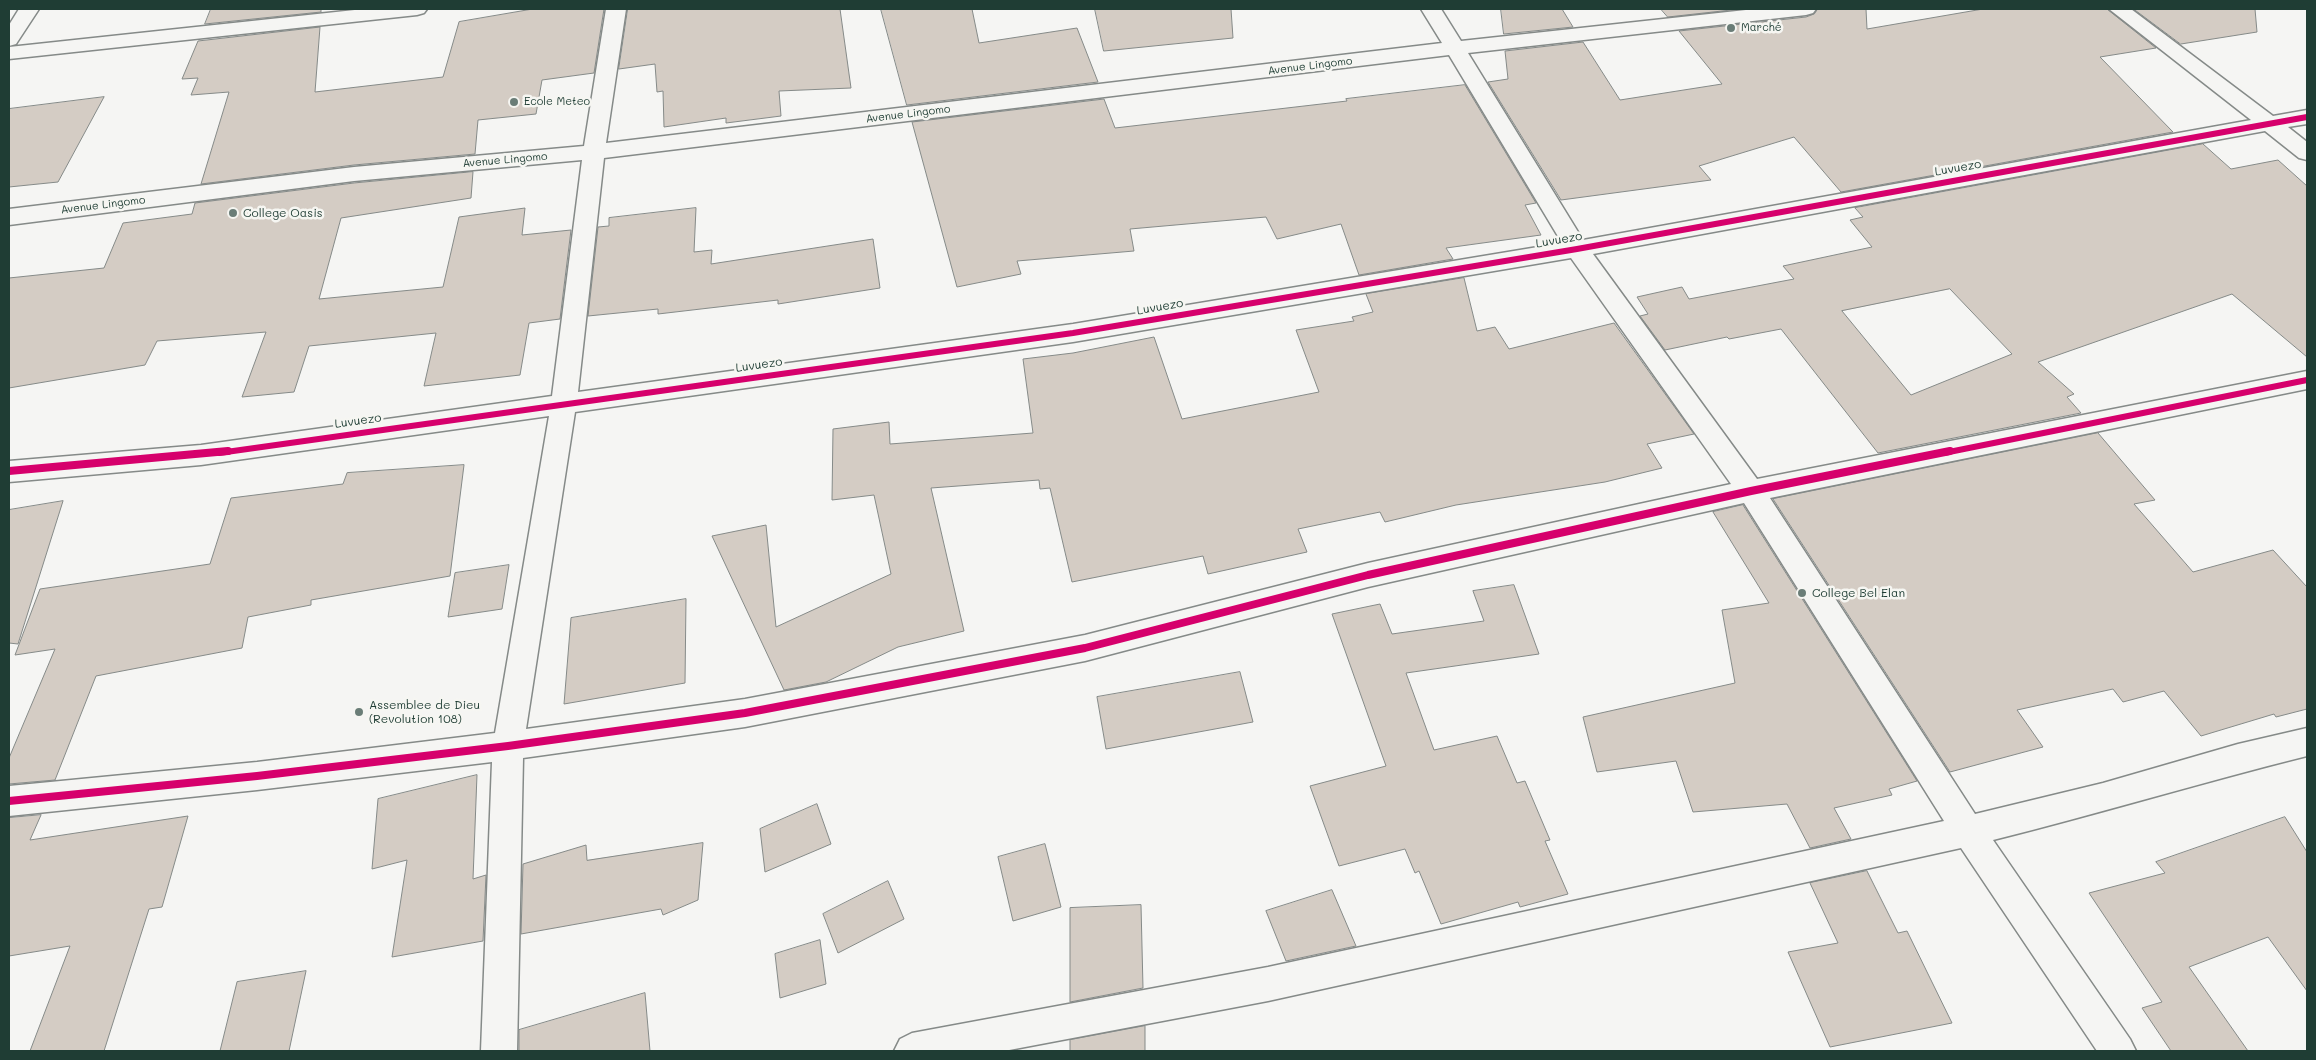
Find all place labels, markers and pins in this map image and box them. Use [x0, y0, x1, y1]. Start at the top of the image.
place label: Marché [1741, 21, 1782, 35]
marker: Marché [1725, 22, 1737, 34]
place label: Ecole Meteo [524, 95, 590, 109]
marker: Ecole Meteo [508, 96, 520, 108]
place label: College Oasis [243, 206, 323, 220]
marker: College Oasis [227, 207, 239, 219]
place label: College Bel Elan [1812, 586, 1905, 600]
marker: College Bel Elan [1796, 587, 1808, 599]
place label: Assemblee de Dieu (Revolution 108) [369, 698, 480, 726]
marker: Assemblee de Dieu (Revolution 108) [353, 706, 365, 718]

